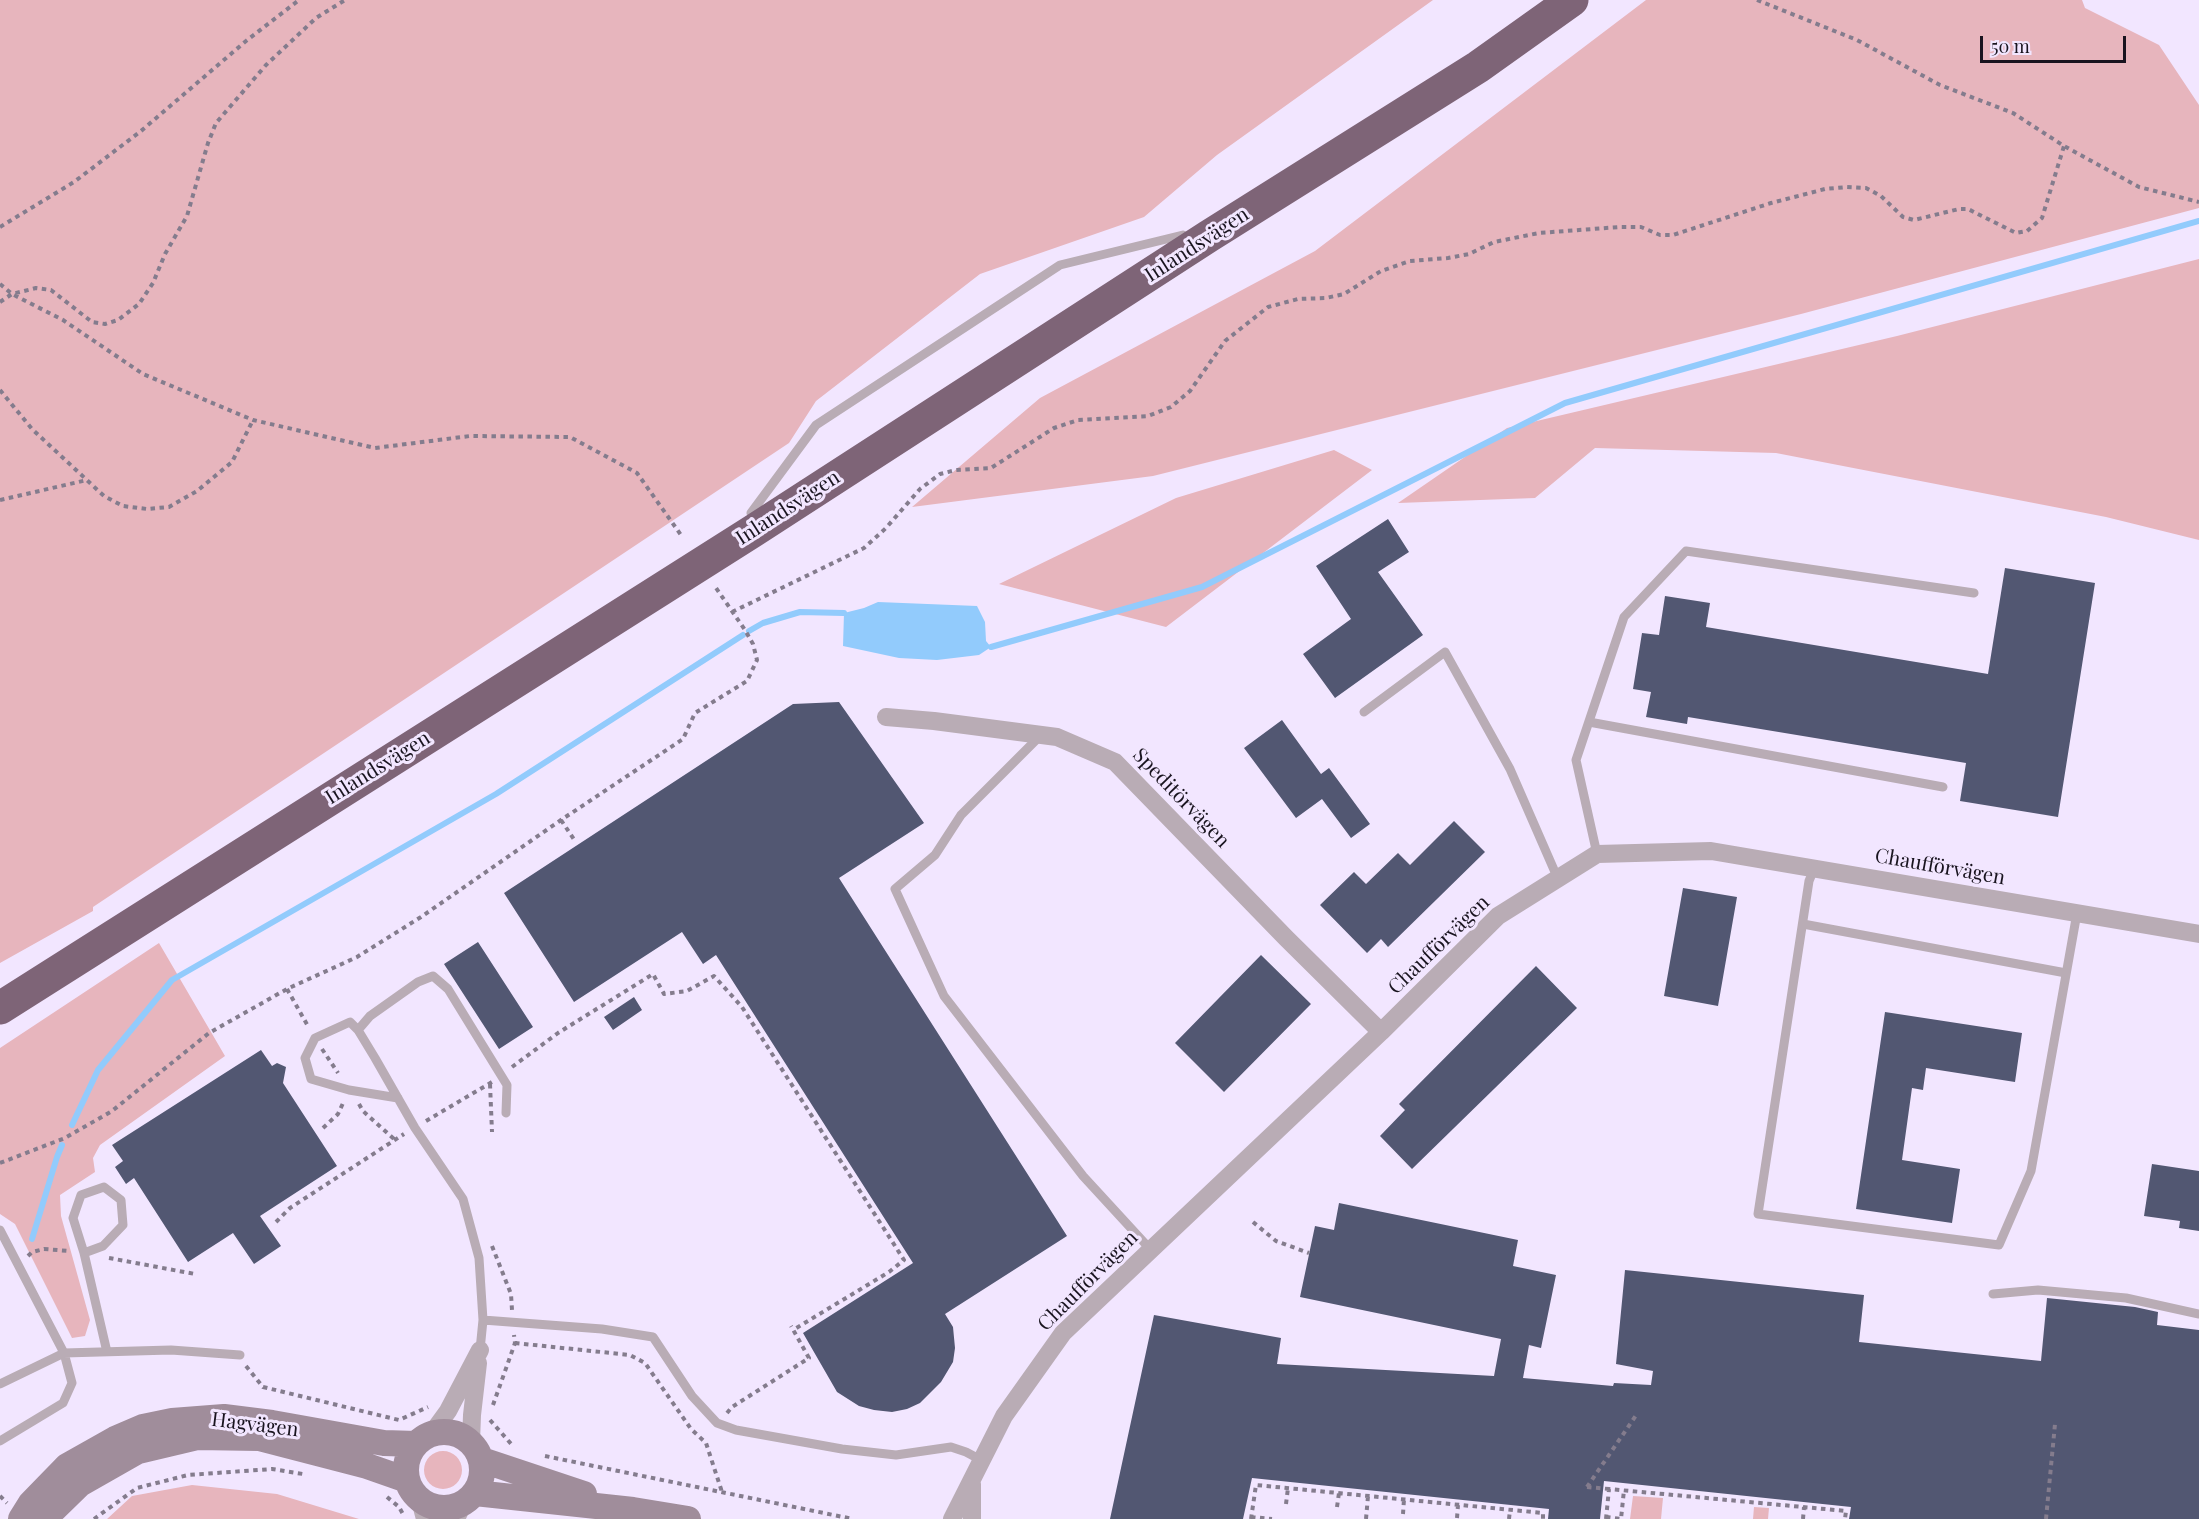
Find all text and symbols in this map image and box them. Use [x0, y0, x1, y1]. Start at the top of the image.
scale bar [1983, 24, 2128, 62]
text: 50 m [1991, 34, 2030, 58]
street label: Inlandsvägen [1141, 203, 1253, 287]
street label: Inlandsvägen [732, 466, 844, 550]
street label: Inlandsvägen [321, 726, 435, 810]
street label: Speditörvägen [1128, 743, 1234, 853]
street label: Chaufförvägen [1873, 844, 2007, 890]
street label: Chaufförvägen [1383, 891, 1495, 999]
street label: Chaufförvägen [1033, 1226, 1143, 1336]
street label: Hagvägen [210, 1408, 300, 1442]

